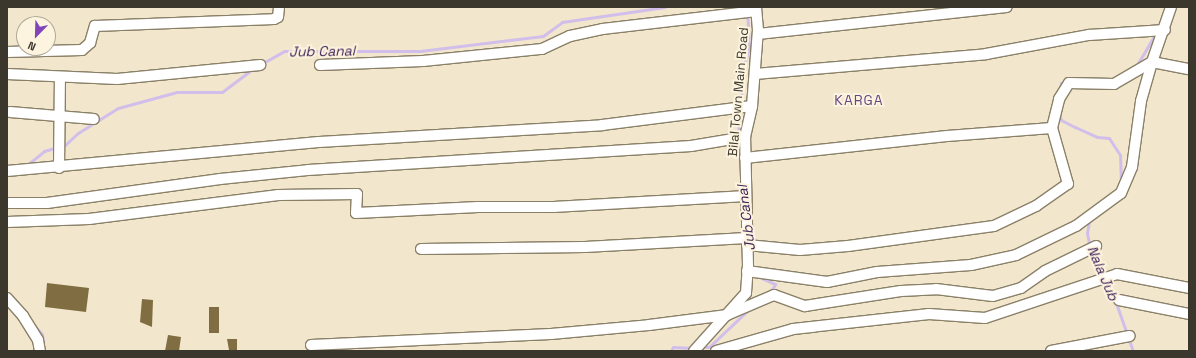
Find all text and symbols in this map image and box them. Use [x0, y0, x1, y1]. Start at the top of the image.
north arrow [16, 16, 56, 56]
street label: Bilal Town Main Road [726, 27, 752, 157]
text: N [26, 38, 38, 54]
water label: Jub Canal [289, 42, 355, 60]
district label: KARGA [834, 92, 884, 108]
water label: Jub Canal [734, 184, 758, 252]
water label: Nala Jub [1084, 243, 1122, 303]

